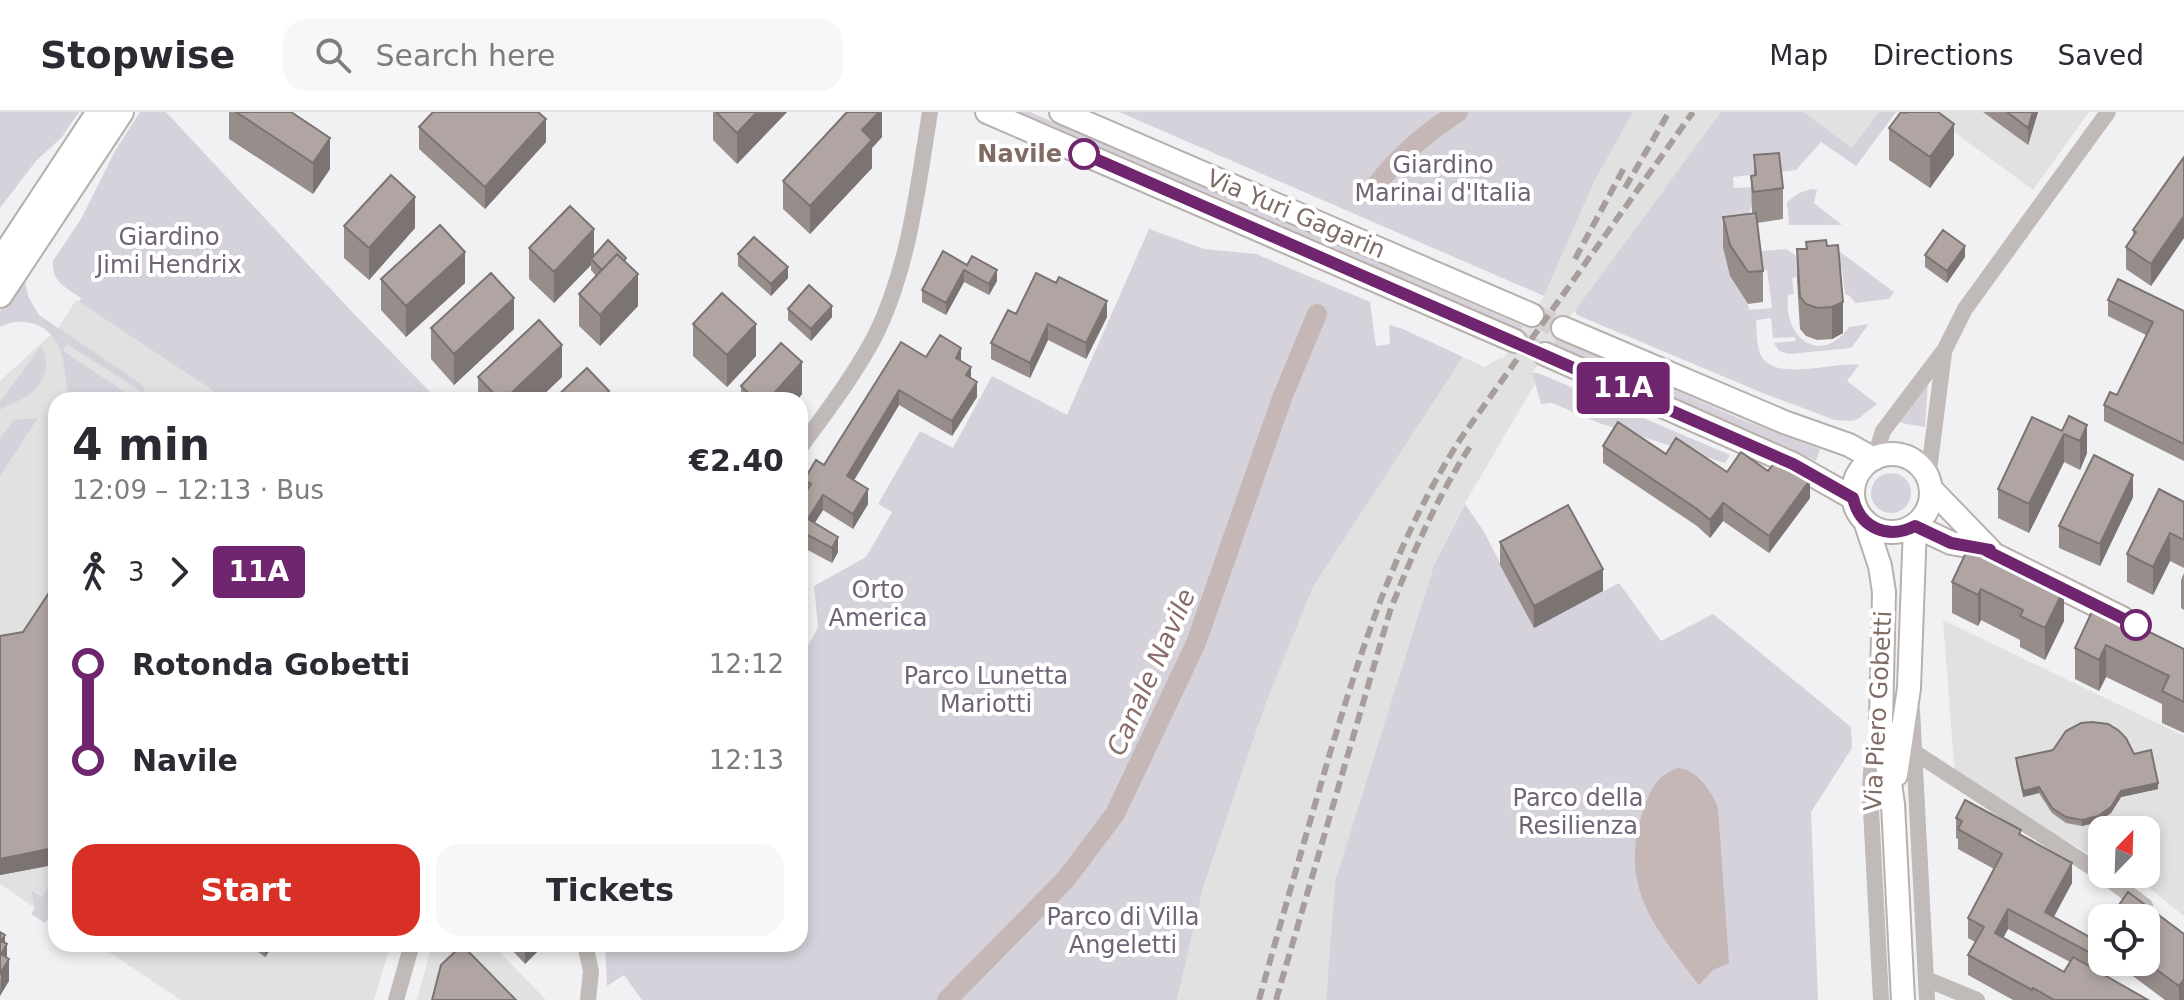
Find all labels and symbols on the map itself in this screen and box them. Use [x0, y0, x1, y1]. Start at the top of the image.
marker: Navile [1069, 139, 1099, 169]
place label: Navile [977, 140, 1062, 168]
park label: Giardino Marinai d'Italia [1354, 151, 1532, 207]
street label: Via Yuri Gagarin [1203, 164, 1389, 264]
park label: Giardino Jimi Hendrix [94, 223, 242, 279]
line badge: 11A [1577, 362, 1669, 414]
park label: Orto America [829, 576, 928, 632]
water label: Canale Navile [1101, 584, 1201, 760]
street label: Via Piero Gobetti [1859, 610, 1897, 812]
unlabelled marker [2121, 610, 2151, 640]
park label: Parco Lunetta Mariotti [904, 662, 1068, 718]
park label: Parco della Resilienza [1513, 784, 1644, 840]
north arrow [2088, 816, 2160, 888]
park label: Parco di Villa Angeletti [1046, 903, 1200, 959]

